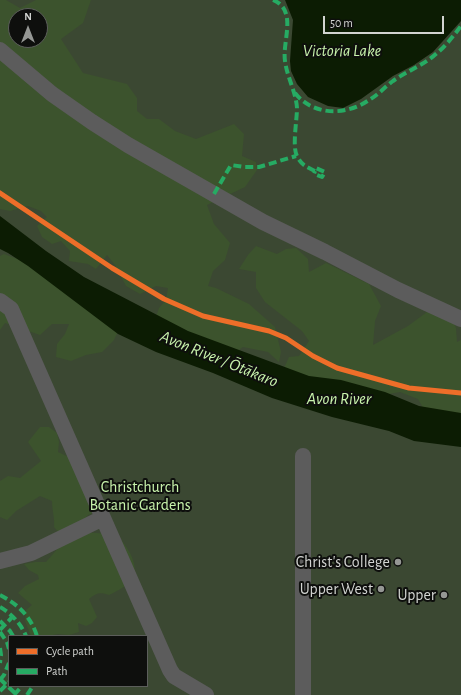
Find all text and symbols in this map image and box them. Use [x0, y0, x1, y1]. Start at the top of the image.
north arrow [8, 8, 48, 48]
scale bar [325, 8, 446, 34]
text: N [24, 11, 32, 22]
text: 50 m [330, 17, 353, 29]
water label: Victoria Lake [303, 41, 381, 61]
water label: Avon River / Ōtākaro [157, 326, 281, 392]
water label: Avon River [307, 389, 371, 409]
park label: Christchurch Botanic Gardens [89, 477, 191, 515]
place label: Christ's College [296, 552, 390, 572]
marker: Christ's College [393, 557, 403, 567]
place label: Upper West [300, 579, 373, 599]
marker: Upper West [376, 584, 386, 594]
place label: Upper [397, 585, 436, 605]
marker: Upper [439, 590, 449, 600]
legend [8, 635, 148, 687]
text: Cycle path [46, 645, 94, 657]
text: Path [46, 665, 68, 677]

